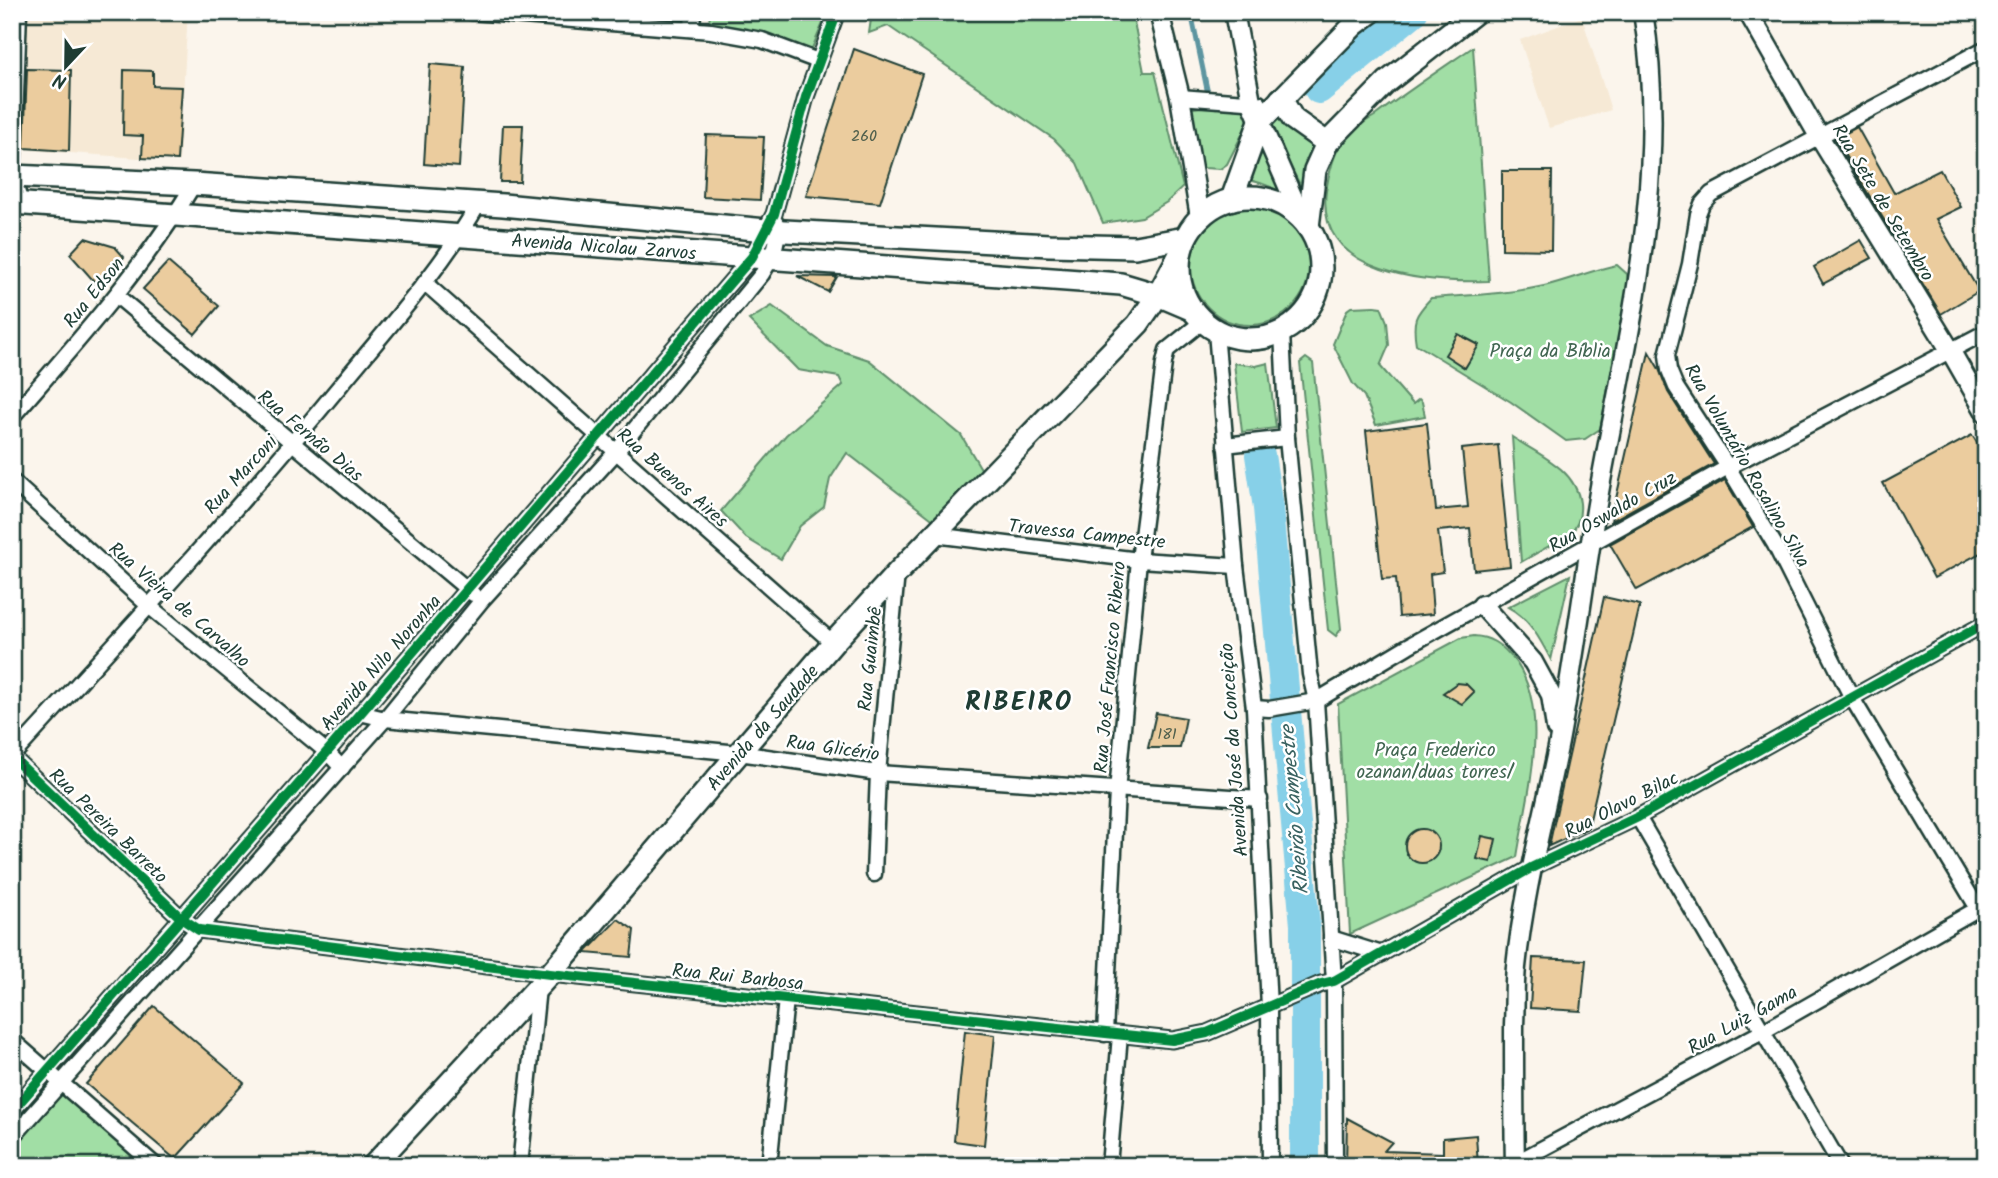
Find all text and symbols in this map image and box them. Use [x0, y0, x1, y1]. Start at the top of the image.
north arrow [32, 32, 102, 102]
text: N [49, 64, 72, 96]
street label: Rua Sete de Setembro [1823, 119, 1941, 288]
house number: 260 [851, 124, 877, 149]
street label: Avenida Nicolau Zarvos [510, 227, 697, 269]
street label: Rua Edson [56, 251, 133, 335]
park label: Praça da Bíblia [1489, 337, 1611, 367]
street label: Rua Voluntário Rosalino Silva [1675, 358, 1817, 574]
street label: Rua Fernão Dias [250, 383, 369, 490]
street label: Rua Buenos Aires [609, 421, 734, 536]
street label: Rua Marconi [197, 428, 287, 522]
street label: Rua Oswaldo Cruz [1543, 464, 1683, 562]
street label: Travessa Campestre [1007, 512, 1167, 558]
street label: Rua Vieira de Carvalho [101, 535, 256, 676]
street label: Rua José Francisco Ribeiro [1087, 560, 1135, 775]
street label: Avenida Nilo Noronha [314, 588, 449, 738]
street label: Rua Guaimbê [851, 605, 891, 713]
street label: Avenida José da Conceição [1213, 642, 1257, 858]
street label: Avenida da Saudade [700, 658, 827, 798]
district label: RIBEIRO [965, 682, 1073, 724]
water label: Ribeirão Campestre [1271, 721, 1319, 896]
house number: 181 [1157, 722, 1177, 747]
street label: Rua Glicério [784, 728, 881, 770]
park label: Praça Frederico ozanan/duas torres/ [1357, 736, 1515, 788]
street label: Rua Pereira Barreto [41, 761, 174, 891]
street label: Rua Olavo Bilac [1559, 764, 1684, 847]
street label: Rua Rui Barbosa [671, 956, 805, 1000]
street label: Rua Luiz Gama [1683, 978, 1803, 1063]

